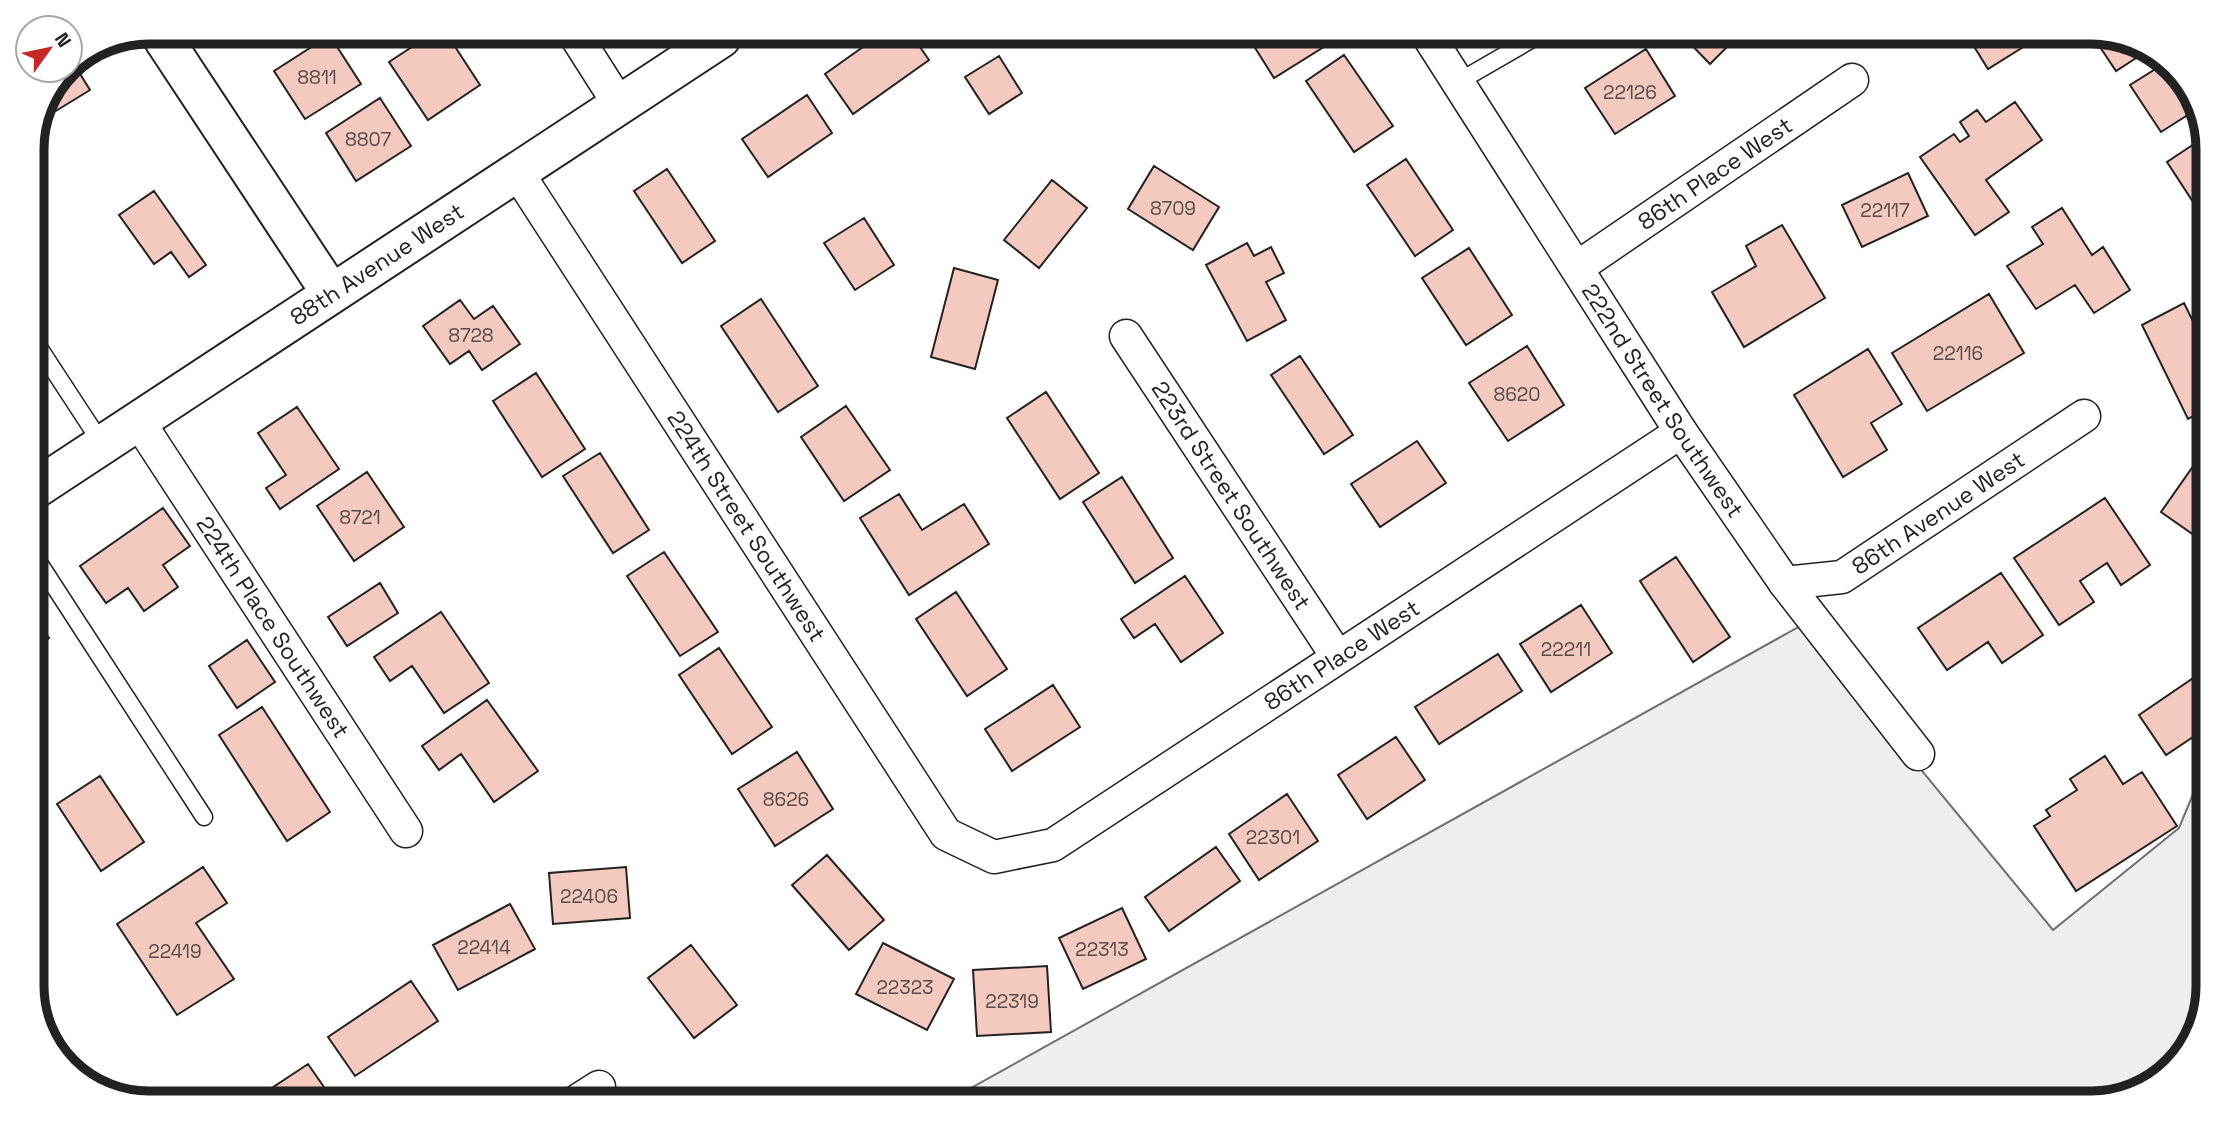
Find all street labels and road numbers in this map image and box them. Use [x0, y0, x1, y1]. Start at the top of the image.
street label: 86th Place West [1632, 110, 1798, 237]
street label: 88th Avenue West [284, 196, 470, 332]
street label: 222nd Street Southwest [1575, 278, 1751, 524]
street label: 223rd Street Southwest [1145, 375, 1317, 616]
street label: 224th Street Southwest [661, 405, 832, 647]
street label: 86th Avenue West [1846, 445, 2031, 581]
street label: 224th Place Southwest [190, 510, 356, 744]
street label: 86th Place West [1258, 593, 1425, 717]

